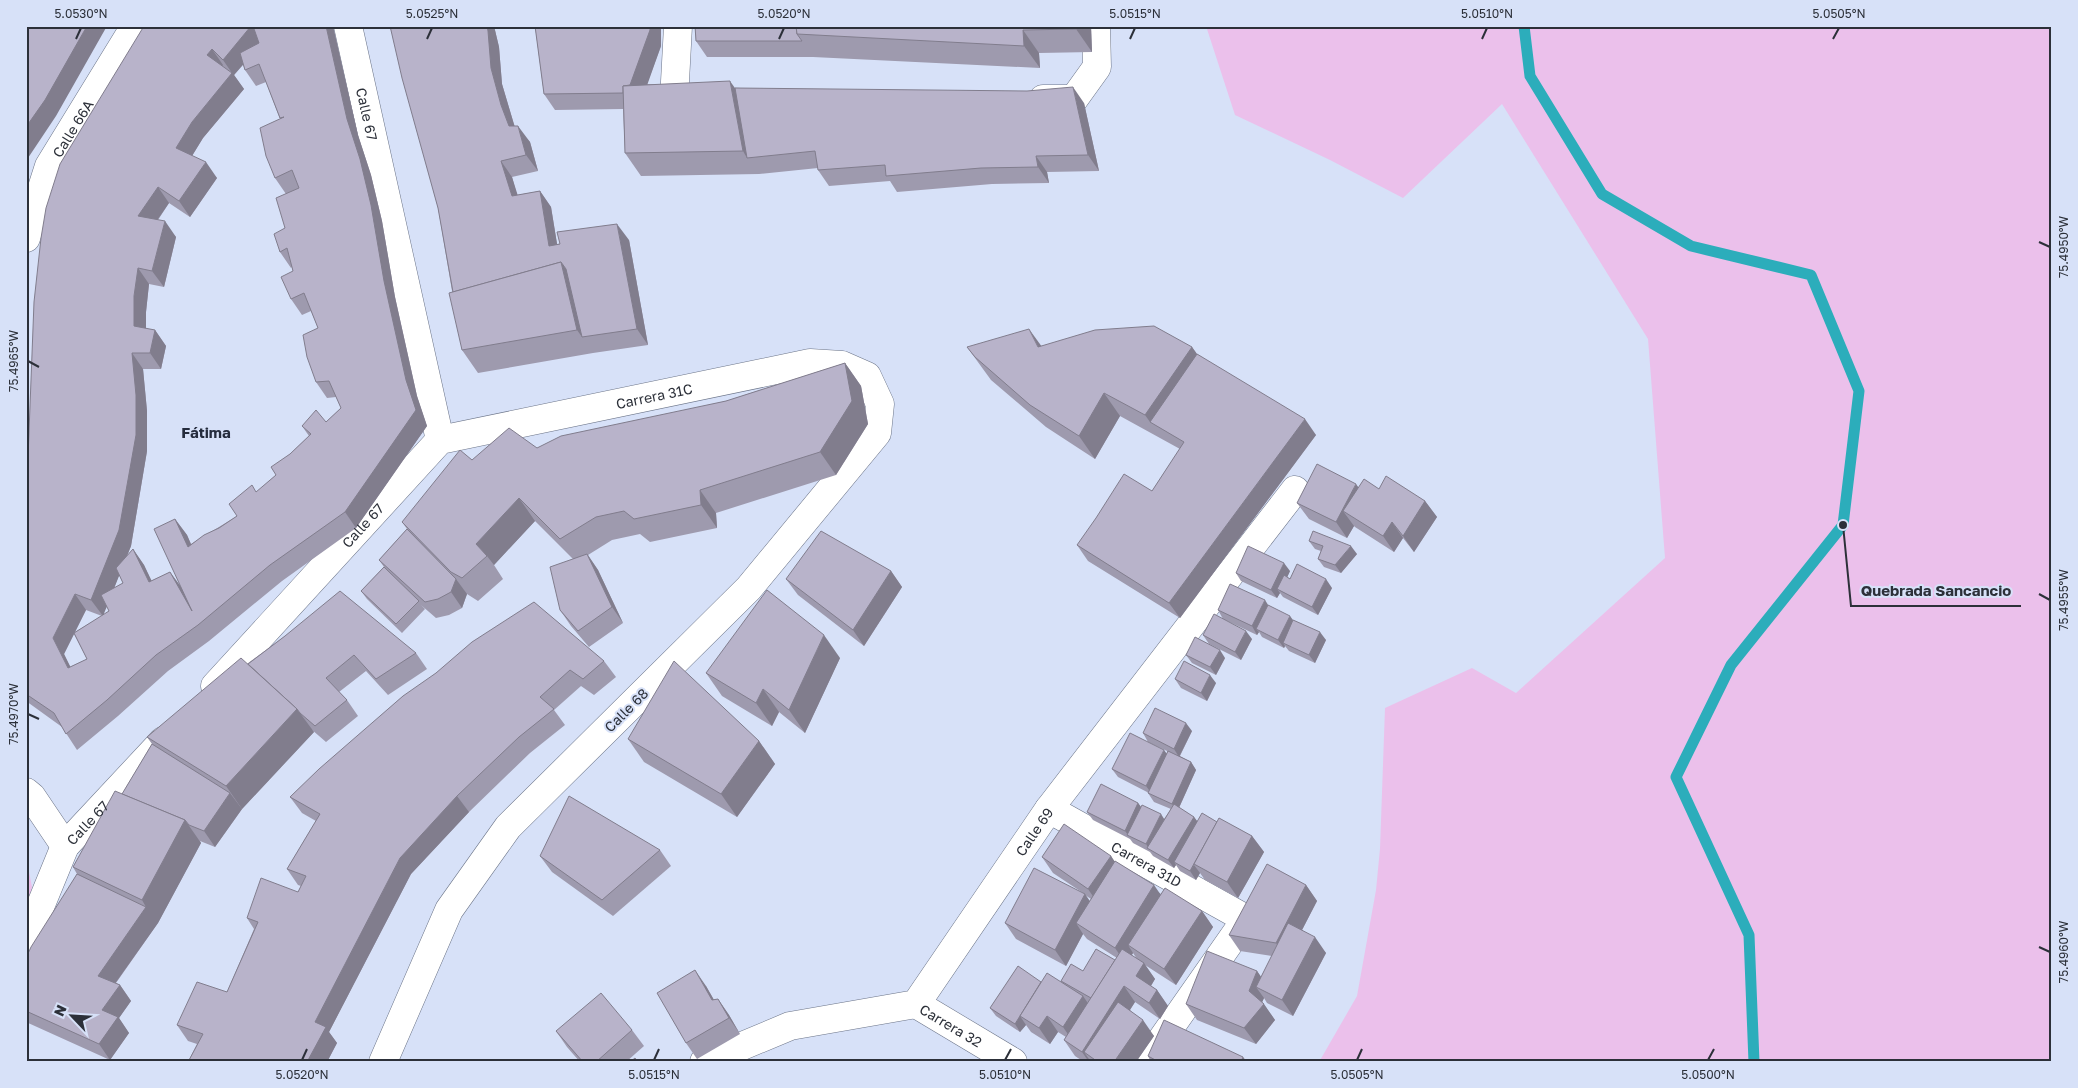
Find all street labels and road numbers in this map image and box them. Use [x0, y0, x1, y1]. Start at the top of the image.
street label: Calle 67 [353, 86, 382, 142]
street label: Calle 66A [48, 96, 97, 160]
street label: Carrera 31C [614, 379, 694, 412]
street label: Calle 67 [338, 500, 387, 551]
street label: Calle 68 [601, 685, 651, 735]
street label: Calle 67 [62, 797, 112, 848]
street label: Calle 69 [1011, 804, 1056, 859]
street label: Carrera 31D [1109, 837, 1185, 890]
street label: Carrera 32 [917, 1000, 985, 1050]

